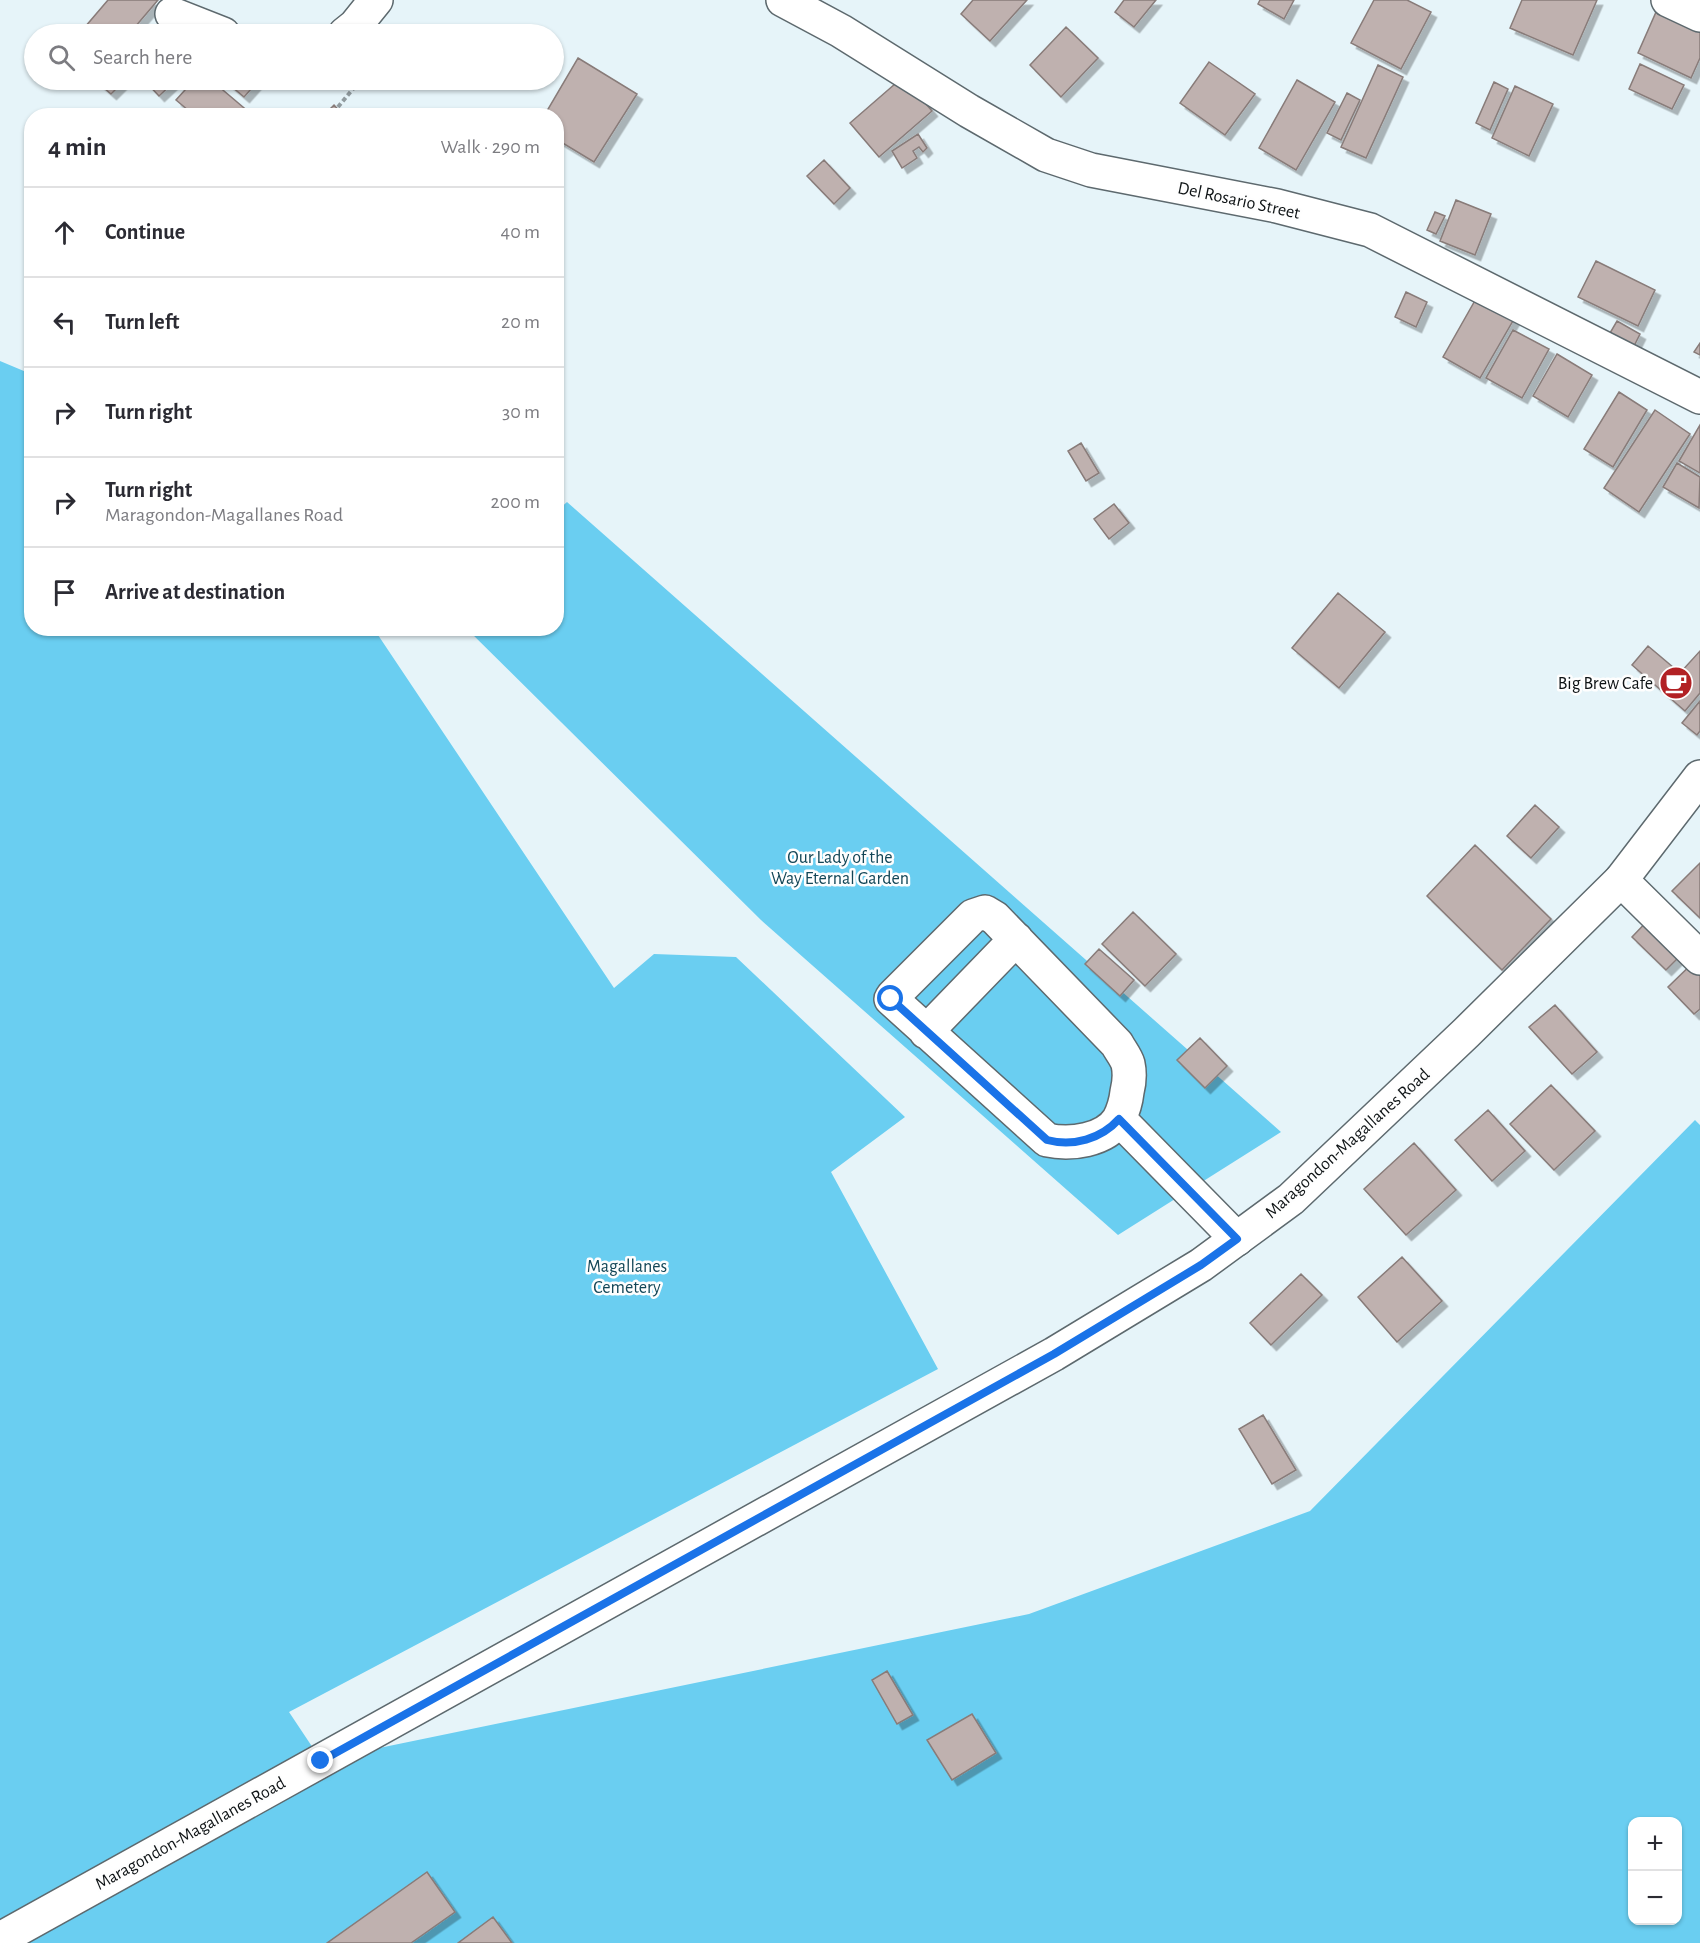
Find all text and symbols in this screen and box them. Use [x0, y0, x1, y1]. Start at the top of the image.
search box [24, 24, 564, 90]
icon: search [45, 41, 78, 74]
text: Search here [93, 46, 192, 68]
text: 4 min [48, 134, 107, 160]
text: Walk · 290 m [440, 137, 540, 157]
street label: Del Rosario Street [1176, 179, 1302, 223]
icon: ahead [48, 216, 81, 249]
text: Continue [105, 221, 185, 243]
text: 40 m [501, 222, 540, 242]
icon: left [48, 306, 81, 339]
text: Turn left [105, 311, 179, 333]
text: 20 m [501, 312, 540, 332]
icon: right [48, 396, 81, 429]
text: Turn right [105, 401, 192, 423]
text: 30 m [502, 402, 540, 422]
text: Turn right [105, 479, 192, 501]
icon: right [48, 486, 81, 519]
text: 200 m [490, 492, 540, 512]
text: Maragondon-Magallanes Road [105, 505, 343, 525]
icon: arrive [48, 576, 81, 609]
text: Arrive at destination [105, 581, 285, 603]
cafe icon: Big Brew Cafe [1658, 665, 1694, 701]
place label: Big Brew Cafe [1558, 675, 1653, 693]
park label: Our Lady of the Way Eternal Garden [771, 849, 909, 888]
route start [877, 985, 903, 1011]
street label: Maragondon-Magallanes Road [1262, 1065, 1433, 1222]
park label: Magallanes Cemetery [587, 1258, 667, 1297]
route end [307, 1747, 333, 1773]
street label: Maragondon-Magallanes Road [92, 1774, 289, 1894]
map controls [1628, 1817, 1682, 1925]
button: + [1628, 1817, 1682, 1871]
button: − [1628, 1871, 1682, 1925]

